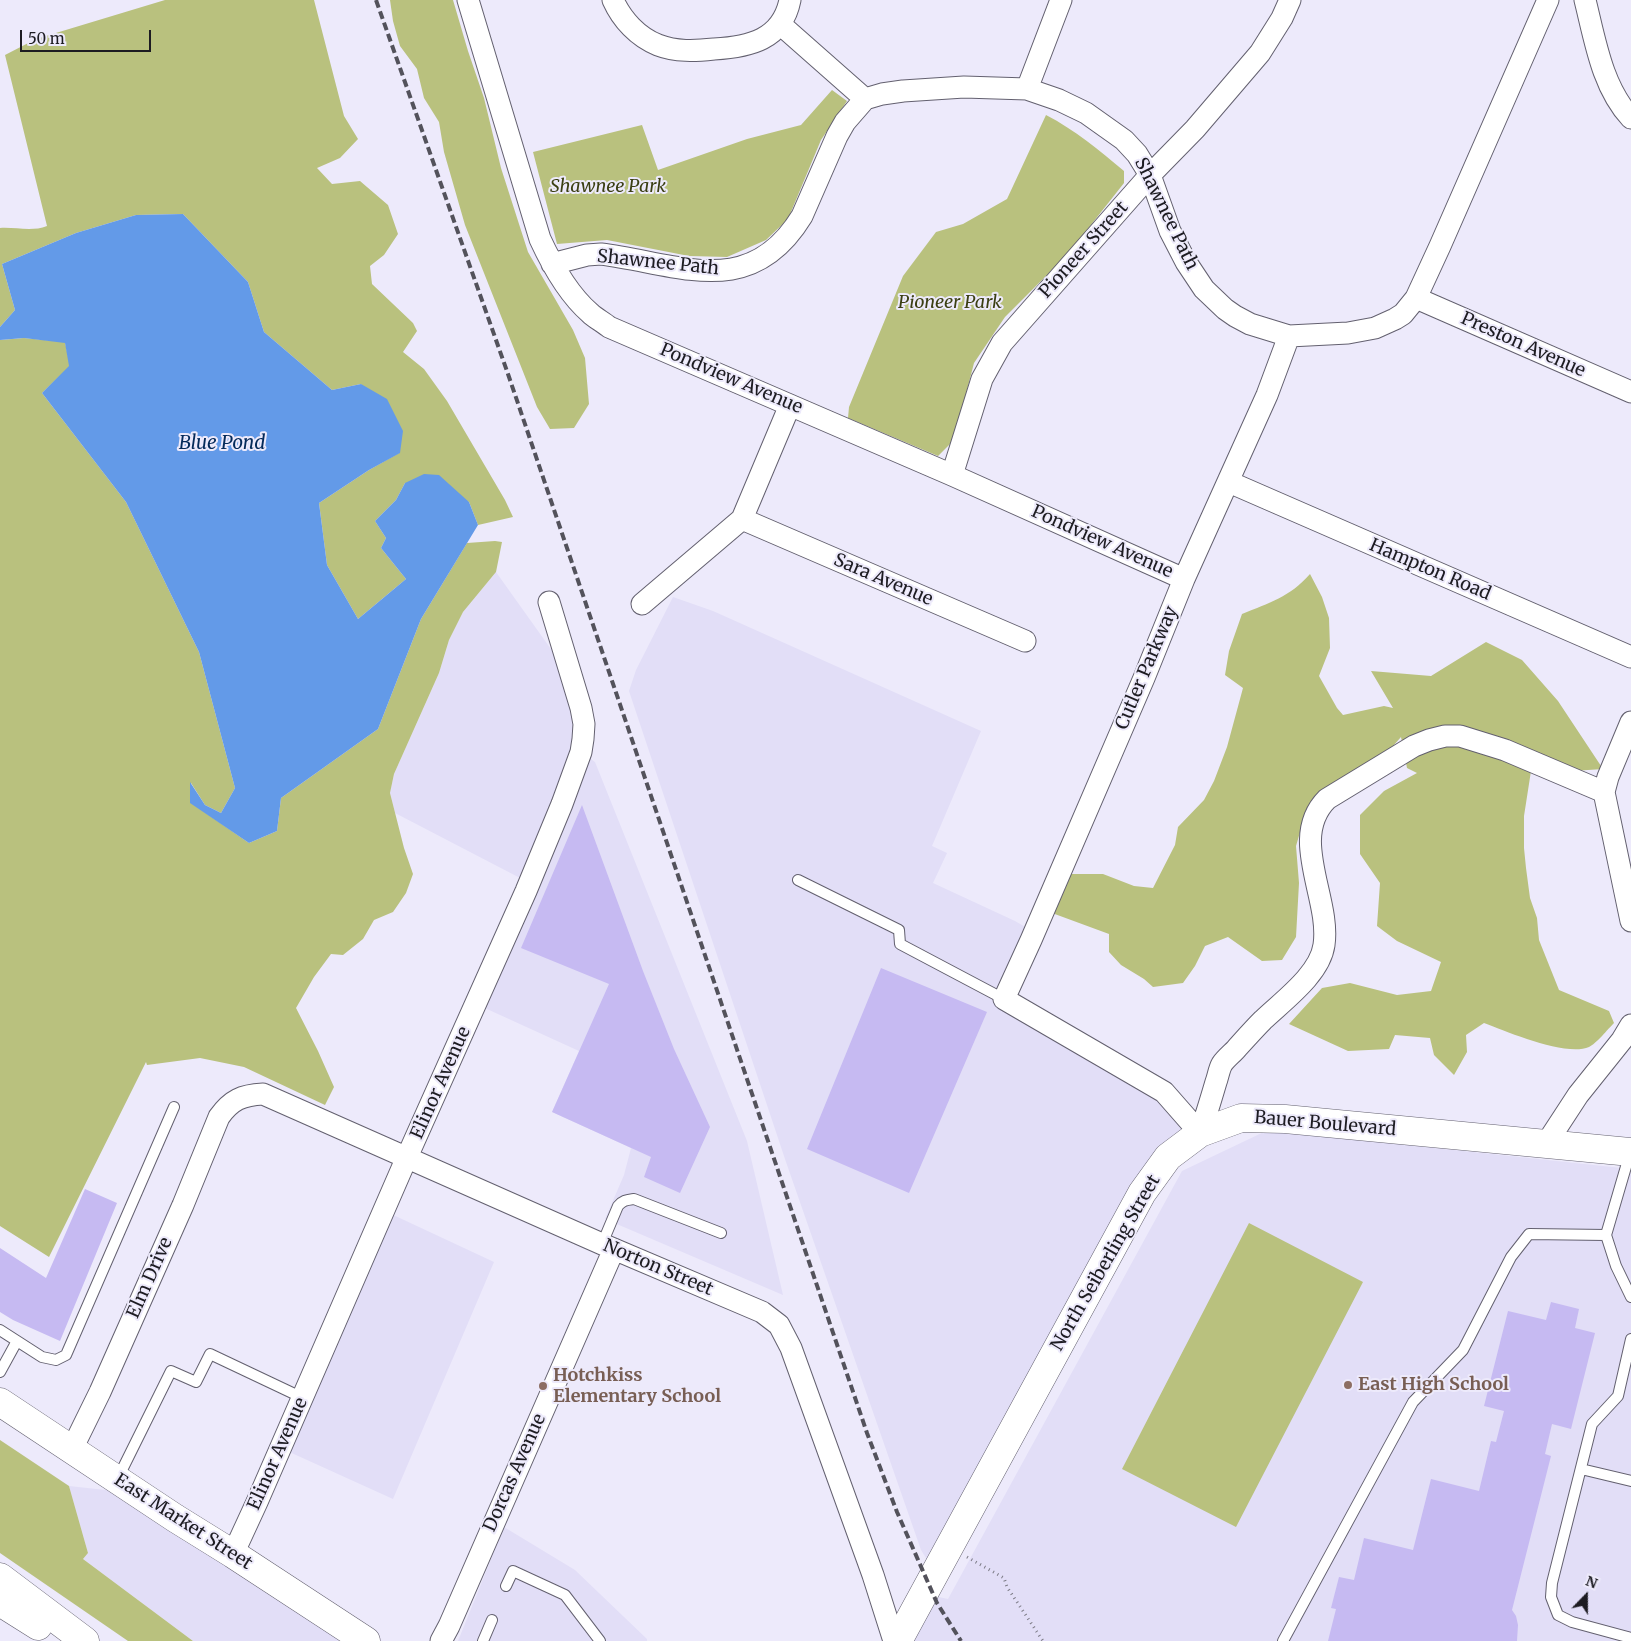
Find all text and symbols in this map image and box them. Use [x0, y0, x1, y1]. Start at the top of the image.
scale bar [22, 20, 154, 52]
text: 50 m [28, 29, 65, 48]
street label: Shawnee Path [1129, 154, 1203, 274]
park label: Shawnee Park [550, 176, 666, 198]
street label: Pioneer Street [1035, 197, 1133, 303]
street label: Shawnee Path [596, 246, 720, 280]
park label: Pioneer Park [898, 292, 1002, 314]
street label: Preston Avenue [1457, 308, 1589, 382]
street label: Pondview Avenue [656, 339, 806, 419]
water label: Blue Pond [179, 433, 265, 455]
street label: Pondview Avenue [1028, 501, 1176, 583]
street label: Hampton Road [1366, 535, 1494, 605]
street label: Sara Avenue [830, 549, 936, 611]
street label: Cutler Parkway [1111, 603, 1183, 733]
street label: Elinor Avenue [407, 1023, 475, 1143]
street label: Bauer Boulevard [1253, 1107, 1397, 1141]
street label: North Seiberling Street [1047, 1171, 1165, 1355]
street label: Elm Drive [123, 1234, 177, 1322]
street label: Norton Street [600, 1235, 716, 1301]
place label: Hotchkiss Elementary School [553, 1365, 721, 1408]
place label: East High School [1358, 1374, 1509, 1396]
marker: East High School [1342, 1379, 1354, 1391]
marker: Hotchkiss Elementary School [537, 1380, 549, 1392]
street label: Elinor Avenue [244, 1394, 312, 1514]
street label: Dorcas Avenue [479, 1411, 551, 1535]
street label: East Market Street [110, 1469, 256, 1575]
north arrow [1561, 1571, 1611, 1621]
text: N [1583, 1572, 1600, 1593]

